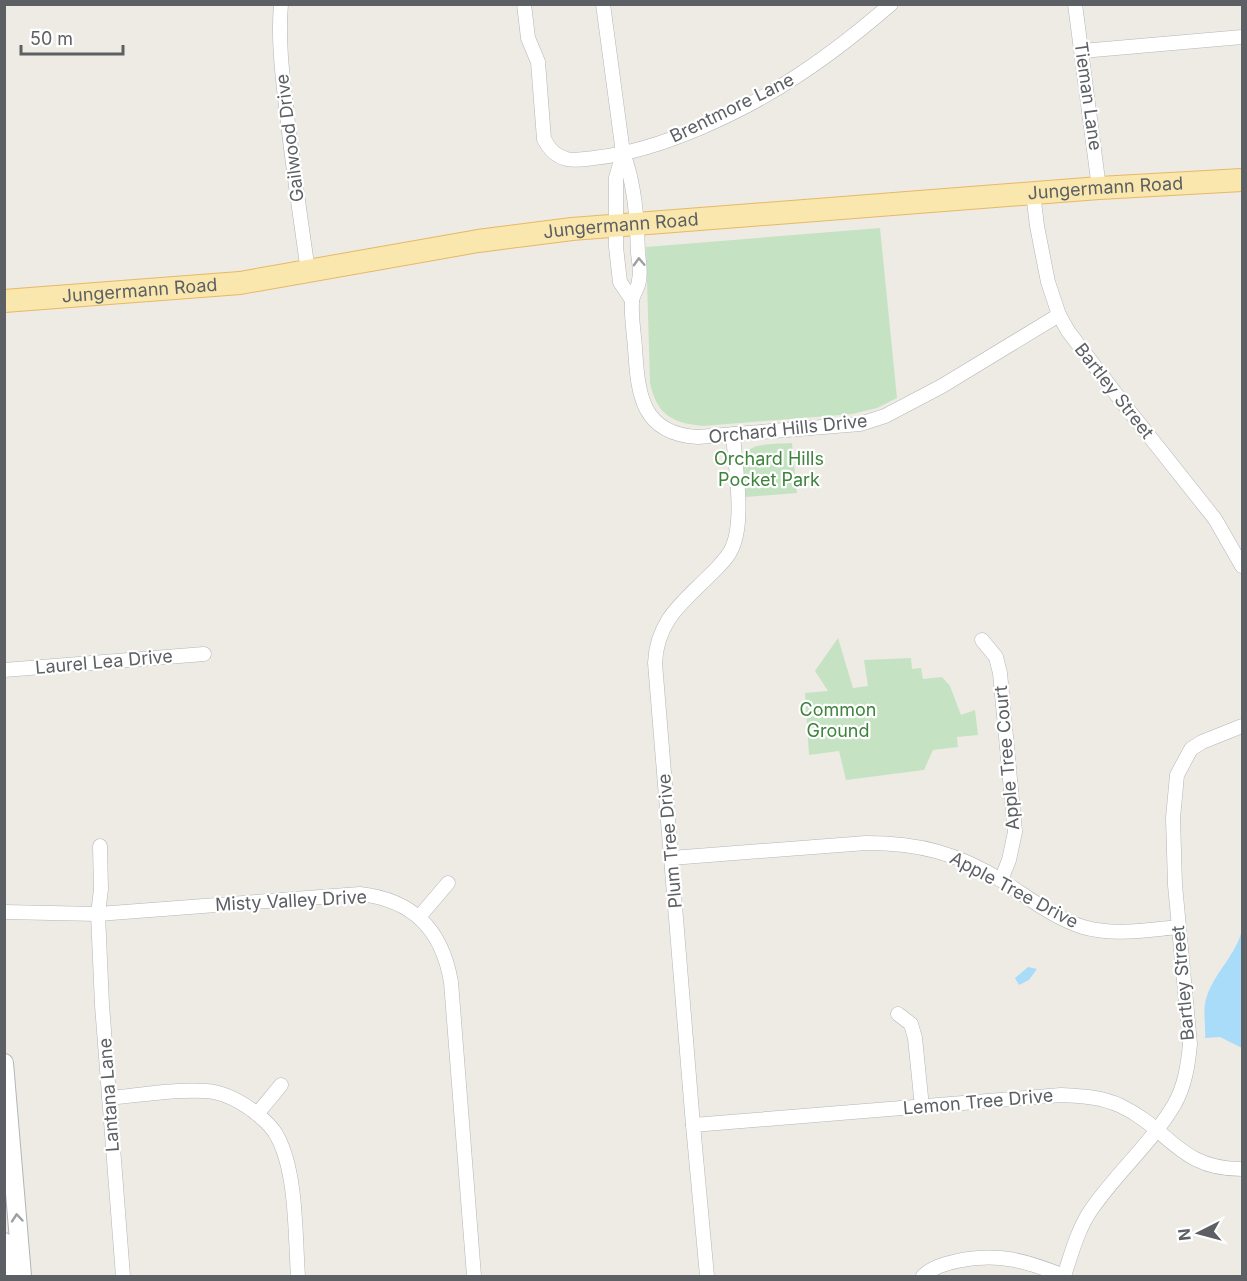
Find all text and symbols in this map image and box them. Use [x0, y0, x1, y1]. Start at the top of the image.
scale bar [21, 18, 123, 56]
text: 50 m [30, 28, 73, 49]
street label: Tieman Lane [1070, 40, 1107, 152]
street label: Brentmore Lane [666, 68, 797, 147]
street label: Gailwood Drive [271, 73, 308, 203]
street label: Jungermann Road [1027, 172, 1184, 204]
street label: Jungermann Road [542, 208, 699, 243]
one-way arrow [632, 257, 645, 266]
street label: Jungermann Road [61, 274, 218, 307]
street label: Bartley Street [1071, 339, 1158, 443]
street label: Orchard Hills Drive [708, 410, 868, 447]
park label: Orchard Hills Pocket Park [714, 448, 824, 490]
street label: Laurel Lea Drive [34, 645, 174, 678]
street label: Apple Tree Court [990, 685, 1023, 831]
park label: Common Ground [800, 699, 876, 741]
street label: Plum Tree Drive [653, 773, 686, 909]
street label: Apple Tree Drive [947, 847, 1082, 932]
street label: Misty Valley Drive [215, 886, 367, 915]
street label: Bartley Street [1167, 925, 1198, 1041]
street label: Lantana Lane [94, 1037, 123, 1153]
street label: Lemon Tree Drive [902, 1084, 1054, 1119]
north arrow [1169, 1203, 1229, 1263]
one-way arrow [11, 1214, 24, 1223]
text: N [1173, 1227, 1195, 1242]

